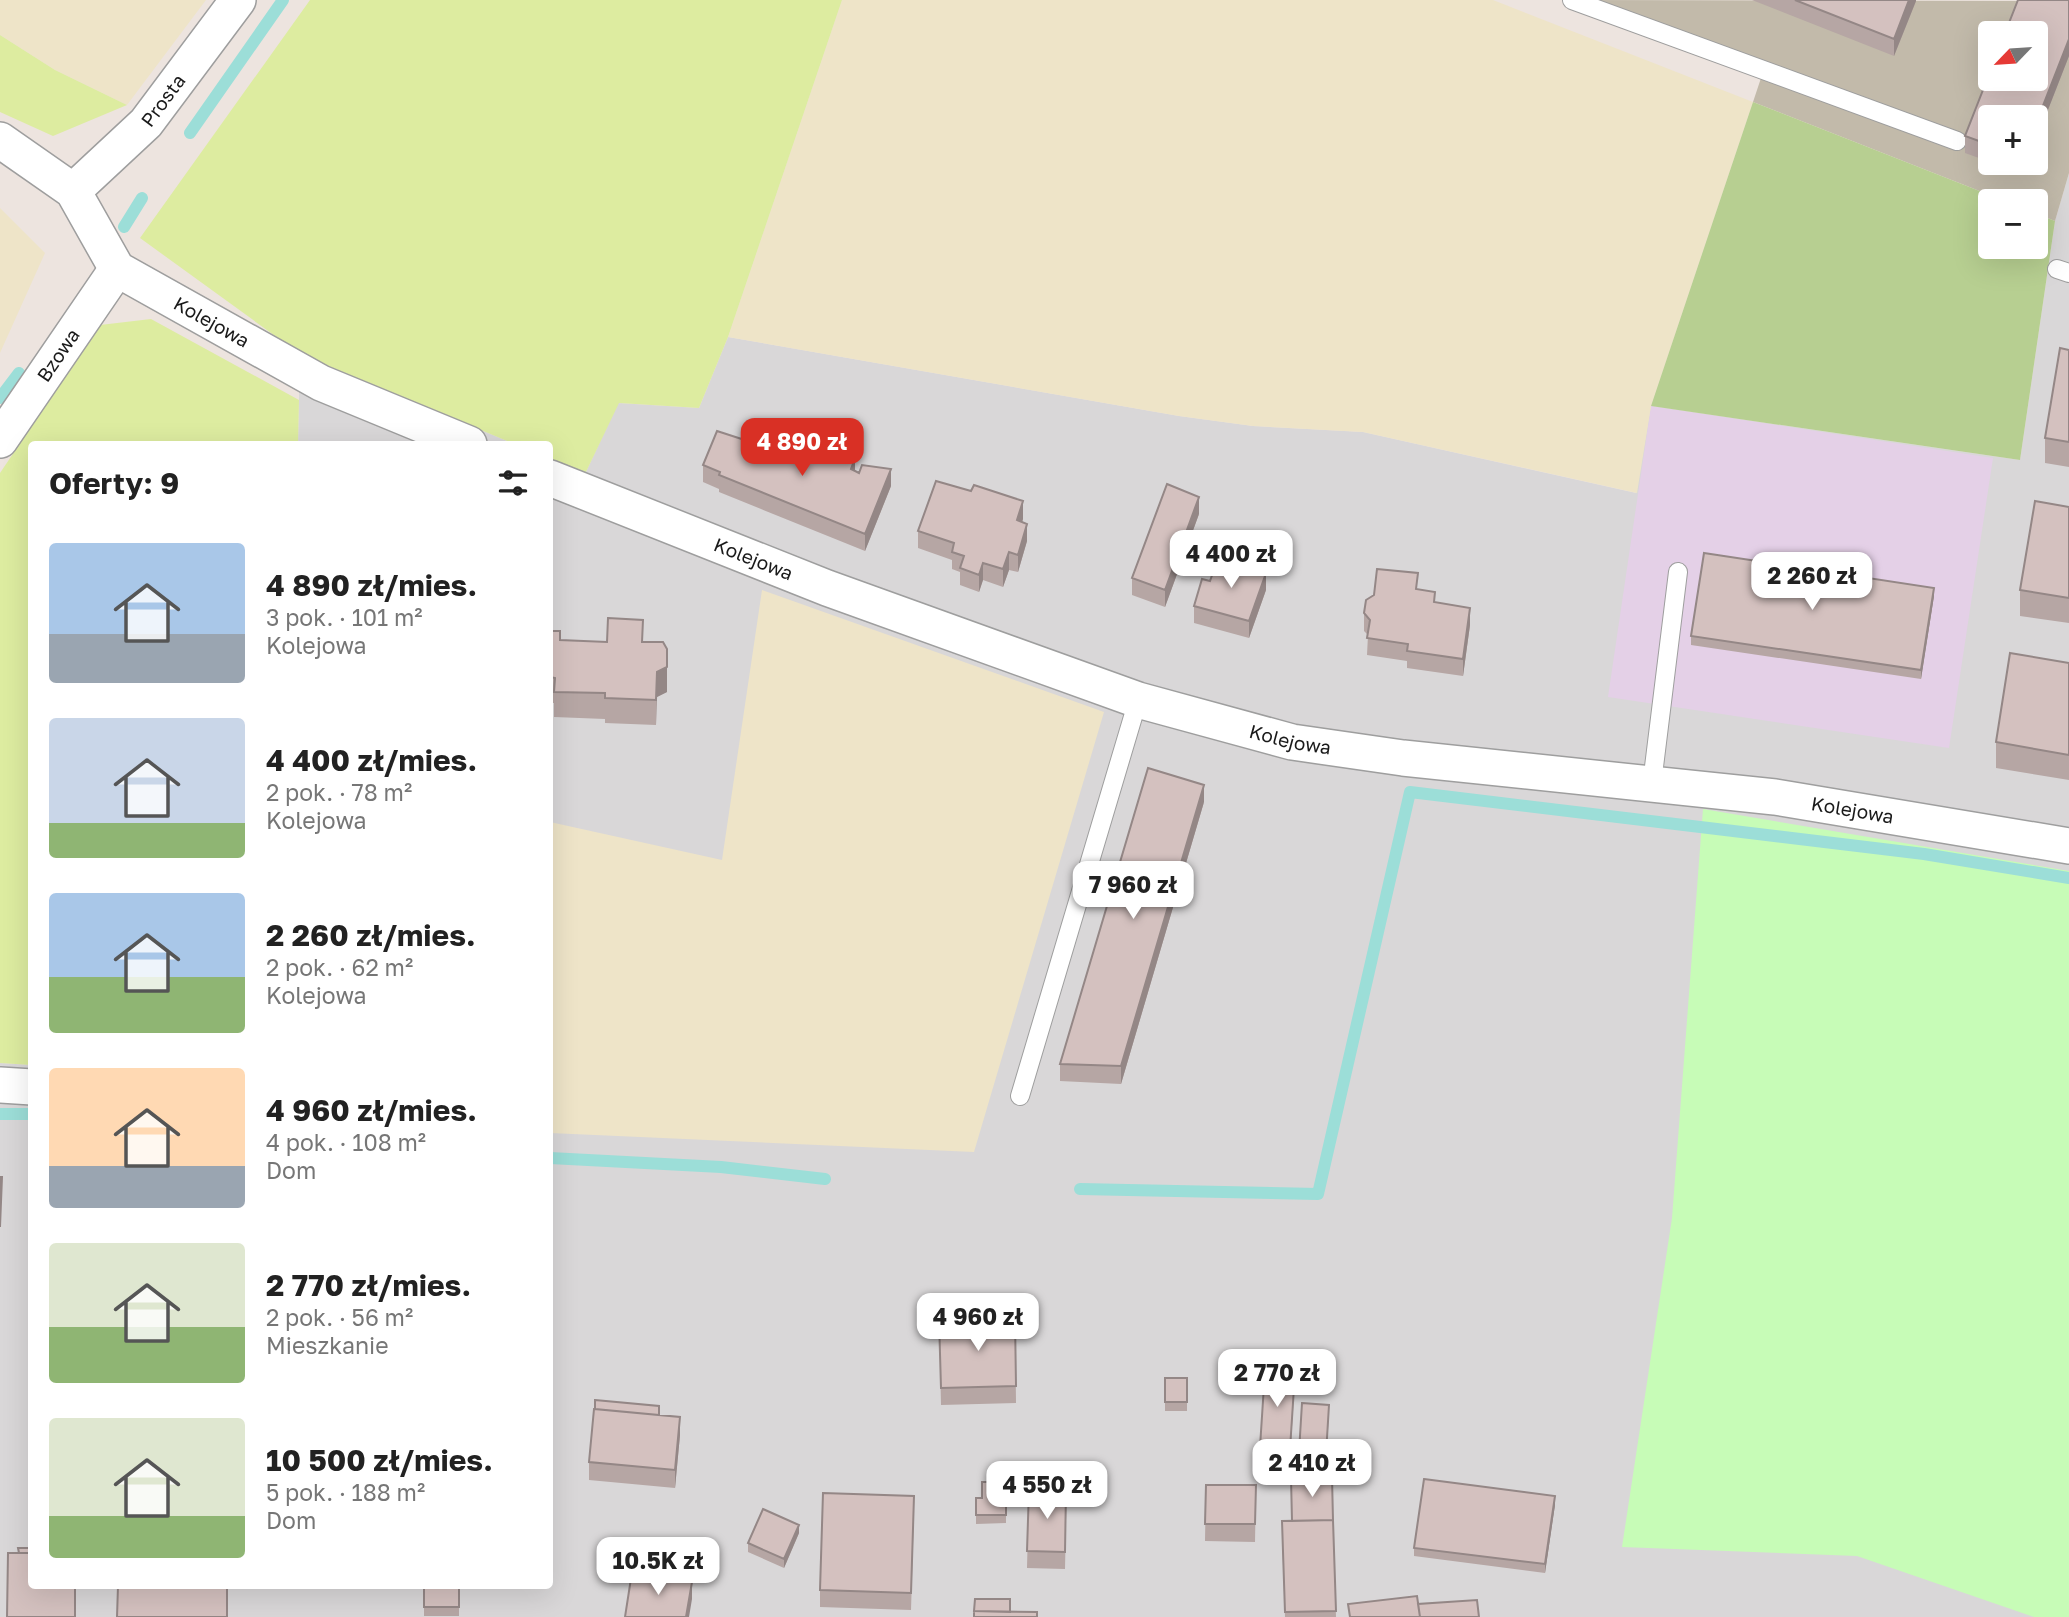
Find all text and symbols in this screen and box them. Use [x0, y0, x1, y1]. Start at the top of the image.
north arrow [1978, 21, 2048, 91]
map controls [1978, 21, 2048, 259]
street label: Prosta [135, 69, 190, 131]
button: + [1978, 105, 2048, 175]
button: − [1978, 189, 2048, 259]
street label: Kolejowa [170, 291, 254, 352]
street label: Bzowa [32, 324, 84, 386]
pin: 4 890 zł [730, 419, 874, 478]
text: 4 890 zł [757, 427, 847, 455]
icon: filters [494, 464, 532, 502]
text: Oferty: 9 [49, 465, 179, 501]
pin: 4 400 zł [1159, 530, 1303, 590]
street label: Kolejowa [711, 532, 797, 584]
text: 4 400 zł [1186, 539, 1276, 567]
pin: 2 260 zł [1740, 552, 1884, 612]
text: 2 260 zł [1767, 561, 1857, 589]
text: 4 890 zł/mies. [266, 567, 477, 603]
icon: home [105, 571, 189, 655]
text: 3 pok. · 101 m² [266, 603, 423, 631]
text: Kolejowa [266, 631, 367, 659]
street label: Kolejowa [1247, 719, 1333, 759]
text: 4 400 zł/mies. [266, 742, 477, 778]
icon: home [105, 746, 189, 830]
text: 2 pok. · 78 m² [266, 778, 412, 806]
street label: Kolejowa [1810, 791, 1896, 828]
text: Kolejowa [266, 806, 367, 834]
pin: 7 960 zł [1061, 862, 1205, 921]
text: 7 960 zł [1089, 870, 1177, 898]
text: 2 260 zł/mies. [266, 917, 476, 953]
icon: home [105, 921, 189, 1005]
text: 2 pok. · 62 m² [266, 953, 413, 981]
text: Kolejowa [266, 981, 367, 1009]
text: 4 960 zł/mies. [266, 1092, 477, 1128]
icon: home [105, 1096, 189, 1180]
text: 4 pok. · 108 m² [266, 1128, 426, 1156]
text: Dom [266, 1156, 316, 1184]
text: 2 770 zł/mies. [266, 1267, 471, 1303]
icon: home [105, 1271, 189, 1355]
pin: 4 960 zł [906, 1294, 1050, 1353]
text: 4 960 zł [933, 1302, 1023, 1330]
text: 2 pok. · 56 m² [266, 1303, 413, 1331]
text: Mieszkanie [266, 1331, 389, 1359]
pin: 2 770 zł [1205, 1350, 1349, 1409]
text: 2 770 zł [1234, 1358, 1320, 1386]
pin: 2 410 zł [1240, 1440, 1384, 1499]
text: 10 500 zł/mies. [266, 1442, 493, 1478]
icon: home [105, 1446, 189, 1530]
text: 2 410 zł [1268, 1448, 1356, 1476]
pin: 4 550 zł [975, 1462, 1119, 1521]
text: 4 550 zł [1002, 1470, 1092, 1498]
text: 5 pok. · 188 m² [266, 1478, 425, 1506]
text: Dom [266, 1506, 316, 1534]
pin: 10.5K zł [586, 1538, 730, 1597]
text: 10.5K zł [613, 1546, 703, 1574]

